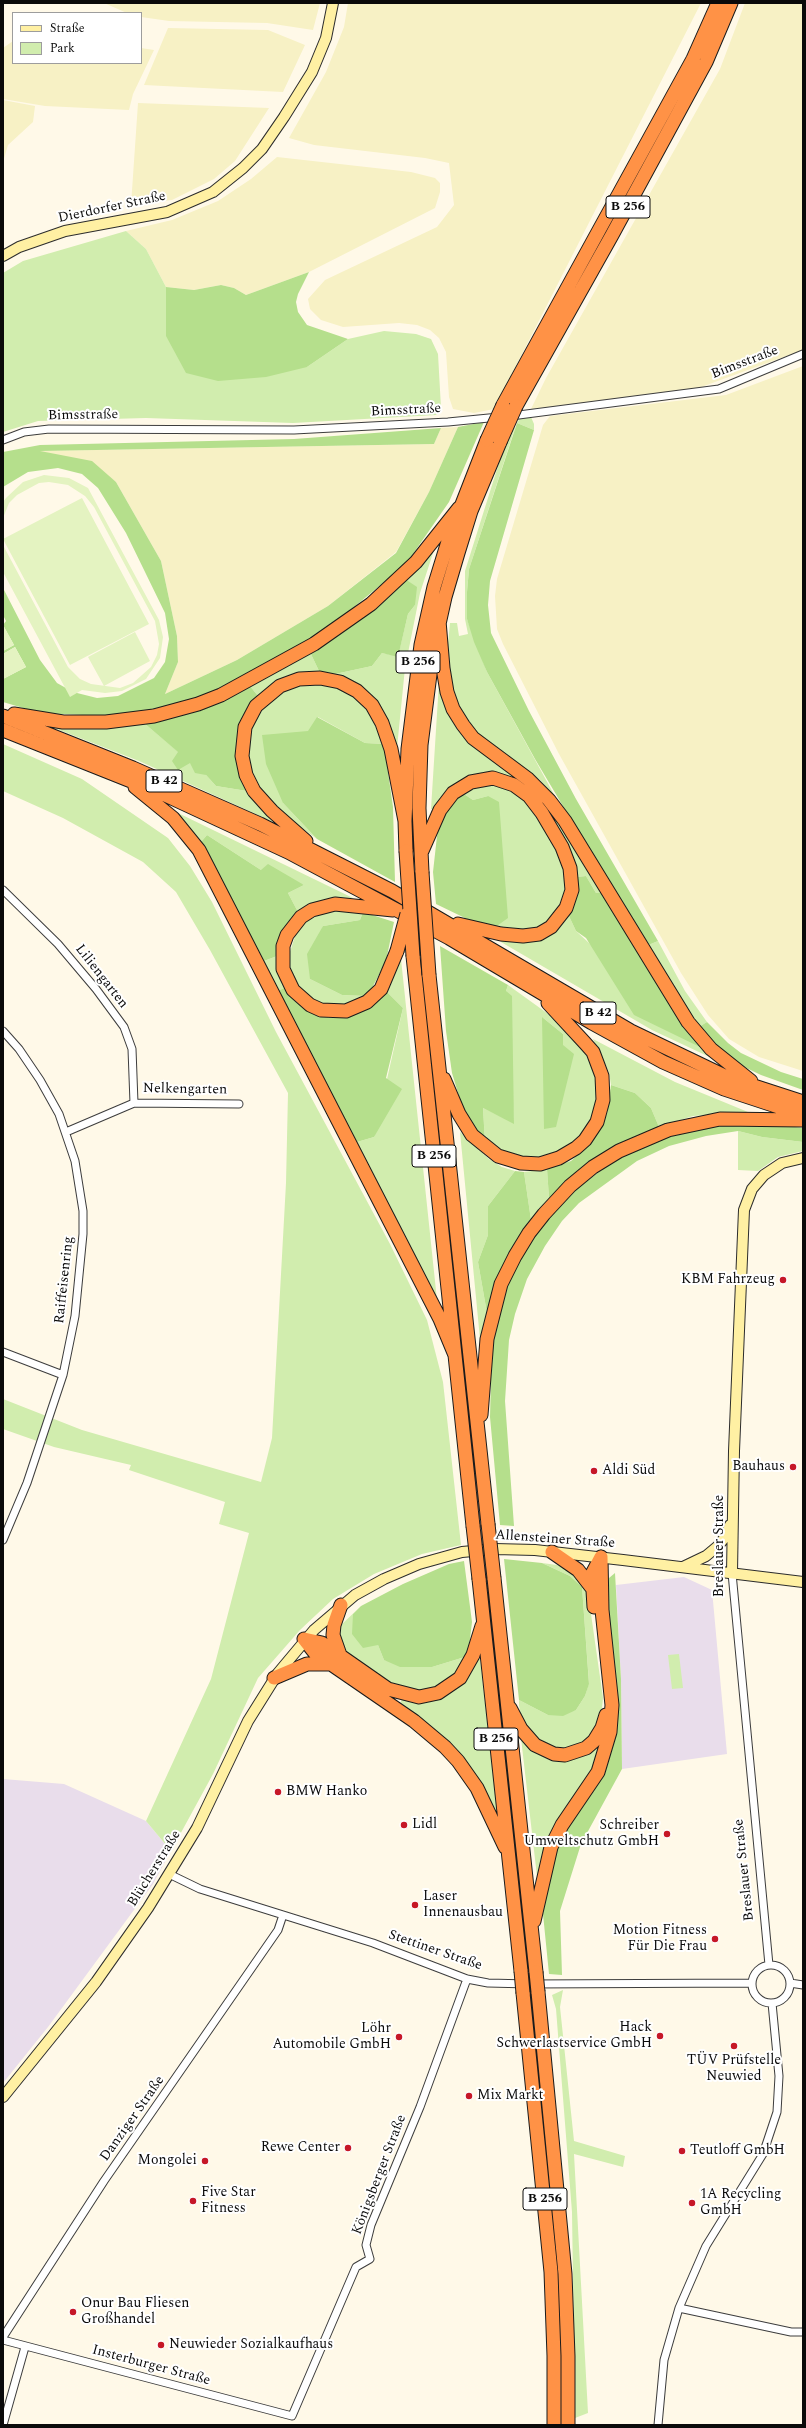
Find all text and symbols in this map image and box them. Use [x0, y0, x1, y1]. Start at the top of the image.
legend [12, 12, 142, 64]
text: Straße [50, 19, 85, 38]
text: Park [50, 39, 75, 58]
street label: Dierdorfer Straße [57, 188, 167, 228]
road number: B 256 [606, 196, 650, 218]
street label: Bimsstraße [709, 343, 781, 383]
street label: Bimsstraße [370, 401, 442, 421]
street label: Bimsstraße [48, 407, 118, 425]
road number: B 256 [396, 651, 440, 673]
road number: B 42 [146, 770, 182, 792]
street label: Liliengarten [71, 942, 131, 1012]
road number: B 42 [580, 1002, 616, 1024]
street label: Nelkengarten [143, 1081, 227, 1099]
road number: B 256 [412, 1145, 456, 1167]
street label: Raiffeisenring [52, 1235, 78, 1325]
place label: KBM Fahrzeug [681, 1272, 775, 1288]
marker: KBM Fahrzeug [778, 1275, 788, 1285]
place label: Bauhaus [732, 1459, 785, 1475]
marker: Bauhaus [788, 1462, 798, 1472]
place label: Aldi Süd [602, 1463, 655, 1479]
marker: Aldi Süd [589, 1466, 599, 1476]
street label: Breslauer Straße [712, 1495, 728, 1597]
street label: Allensteiner Straße [495, 1527, 615, 1553]
road number: B 256 [474, 1728, 518, 1750]
place label: BMW Hanko [286, 1784, 367, 1800]
marker: BMW Hanko [273, 1787, 283, 1797]
place label: Lidl [412, 1817, 437, 1833]
place label: Schreiber Umweltschutz GmbH [524, 1818, 659, 1850]
street label: Breslauer Straße [731, 1818, 759, 1922]
marker: Lidl [399, 1820, 409, 1830]
street label: Blücherstraße [125, 1828, 185, 1910]
marker: Schreiber Umweltschutz GmbH [662, 1829, 672, 1839]
place label: Laser Innenausbau [423, 1889, 503, 1922]
marker: Laser Innenausbau [410, 1900, 420, 1910]
place label: Motion Fitness Für Die Frau [613, 1923, 707, 1956]
street label: Stettiner Straße [386, 1927, 484, 1975]
marker: Motion Fitness Für Die Frau [710, 1934, 720, 1944]
place label: Hack Schwerlastservice GmbH [497, 2020, 652, 2052]
place label: Löhr Automobile GmbH [272, 2021, 391, 2054]
marker: Hack Schwerlastservice GmbH [655, 2031, 665, 2041]
marker: Löhr Automobile GmbH [394, 2032, 404, 2042]
marker: TÜV Prüfstelle Neuwied [729, 2041, 739, 2051]
place label: TÜV Prüfstelle Neuwied [687, 2053, 781, 2086]
street label: Danziger Straße [97, 2073, 169, 2165]
place label: Mix Markt [477, 2088, 544, 2104]
marker: Mix Markt [464, 2091, 474, 2101]
street label: Königsberger Straße [349, 2113, 411, 2237]
place label: Rewe Center [261, 2140, 340, 2156]
marker: Rewe Center [343, 2143, 353, 2153]
place label: Teutloff GmbH [690, 2143, 785, 2159]
marker: Teutloff GmbH [677, 2146, 687, 2156]
place label: Mongolei [138, 2153, 197, 2169]
marker: Mongolei [200, 2156, 210, 2166]
place label: Five Star Fitness [201, 2185, 256, 2218]
place label: 1A Recycling GmbH [700, 2187, 781, 2220]
road number: B 256 [523, 2188, 567, 2210]
marker: Five Star Fitness [188, 2196, 198, 2206]
marker: 1A Recycling GmbH [687, 2198, 697, 2208]
place label: Onur Bau Fliesen Großhandel [81, 2296, 189, 2328]
marker: Onur Bau Fliesen Großhandel [68, 2307, 78, 2317]
place label: Neuwieder Sozialkaufhaus [169, 2337, 333, 2353]
marker: Neuwieder Sozialkaufhaus [156, 2340, 166, 2350]
street label: Insterburger Straße [90, 2342, 212, 2390]

